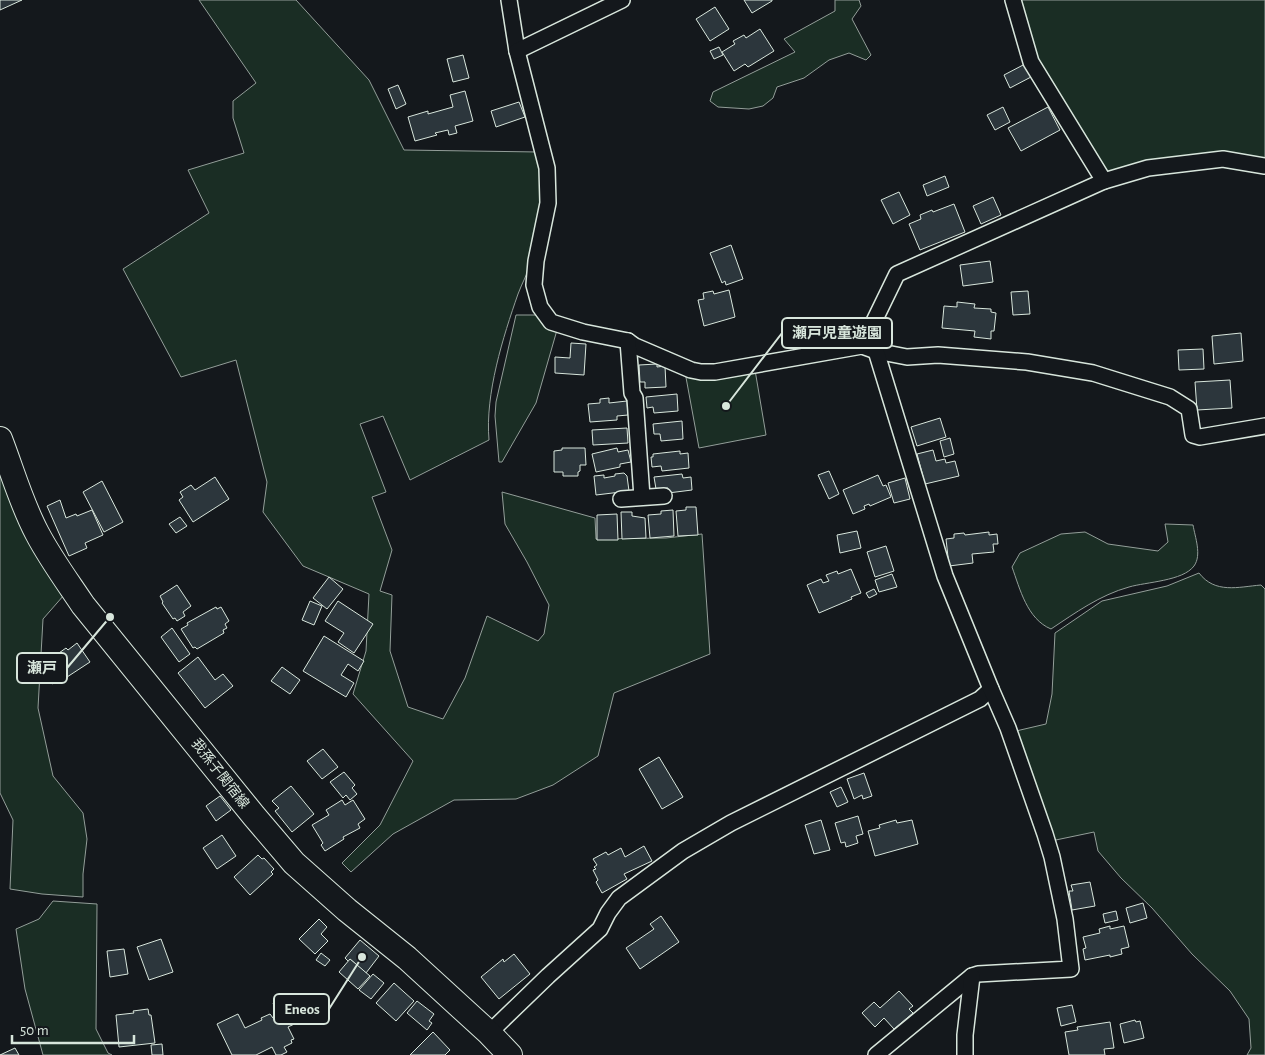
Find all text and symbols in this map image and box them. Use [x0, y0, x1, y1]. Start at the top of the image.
callout: 瀬戸児童遊園 [782, 318, 892, 348]
text: 瀬戸児童遊園 [792, 324, 882, 341]
callout: 瀬戸 [17, 653, 67, 683]
text: 瀬戸 [27, 660, 57, 676]
street label: 我孫子関宿線 [189, 736, 252, 811]
callout: Eneos [274, 994, 329, 1024]
text: Eneos [284, 1002, 320, 1017]
scale bar [12, 1012, 135, 1044]
text: 50 m [20, 1023, 49, 1038]

